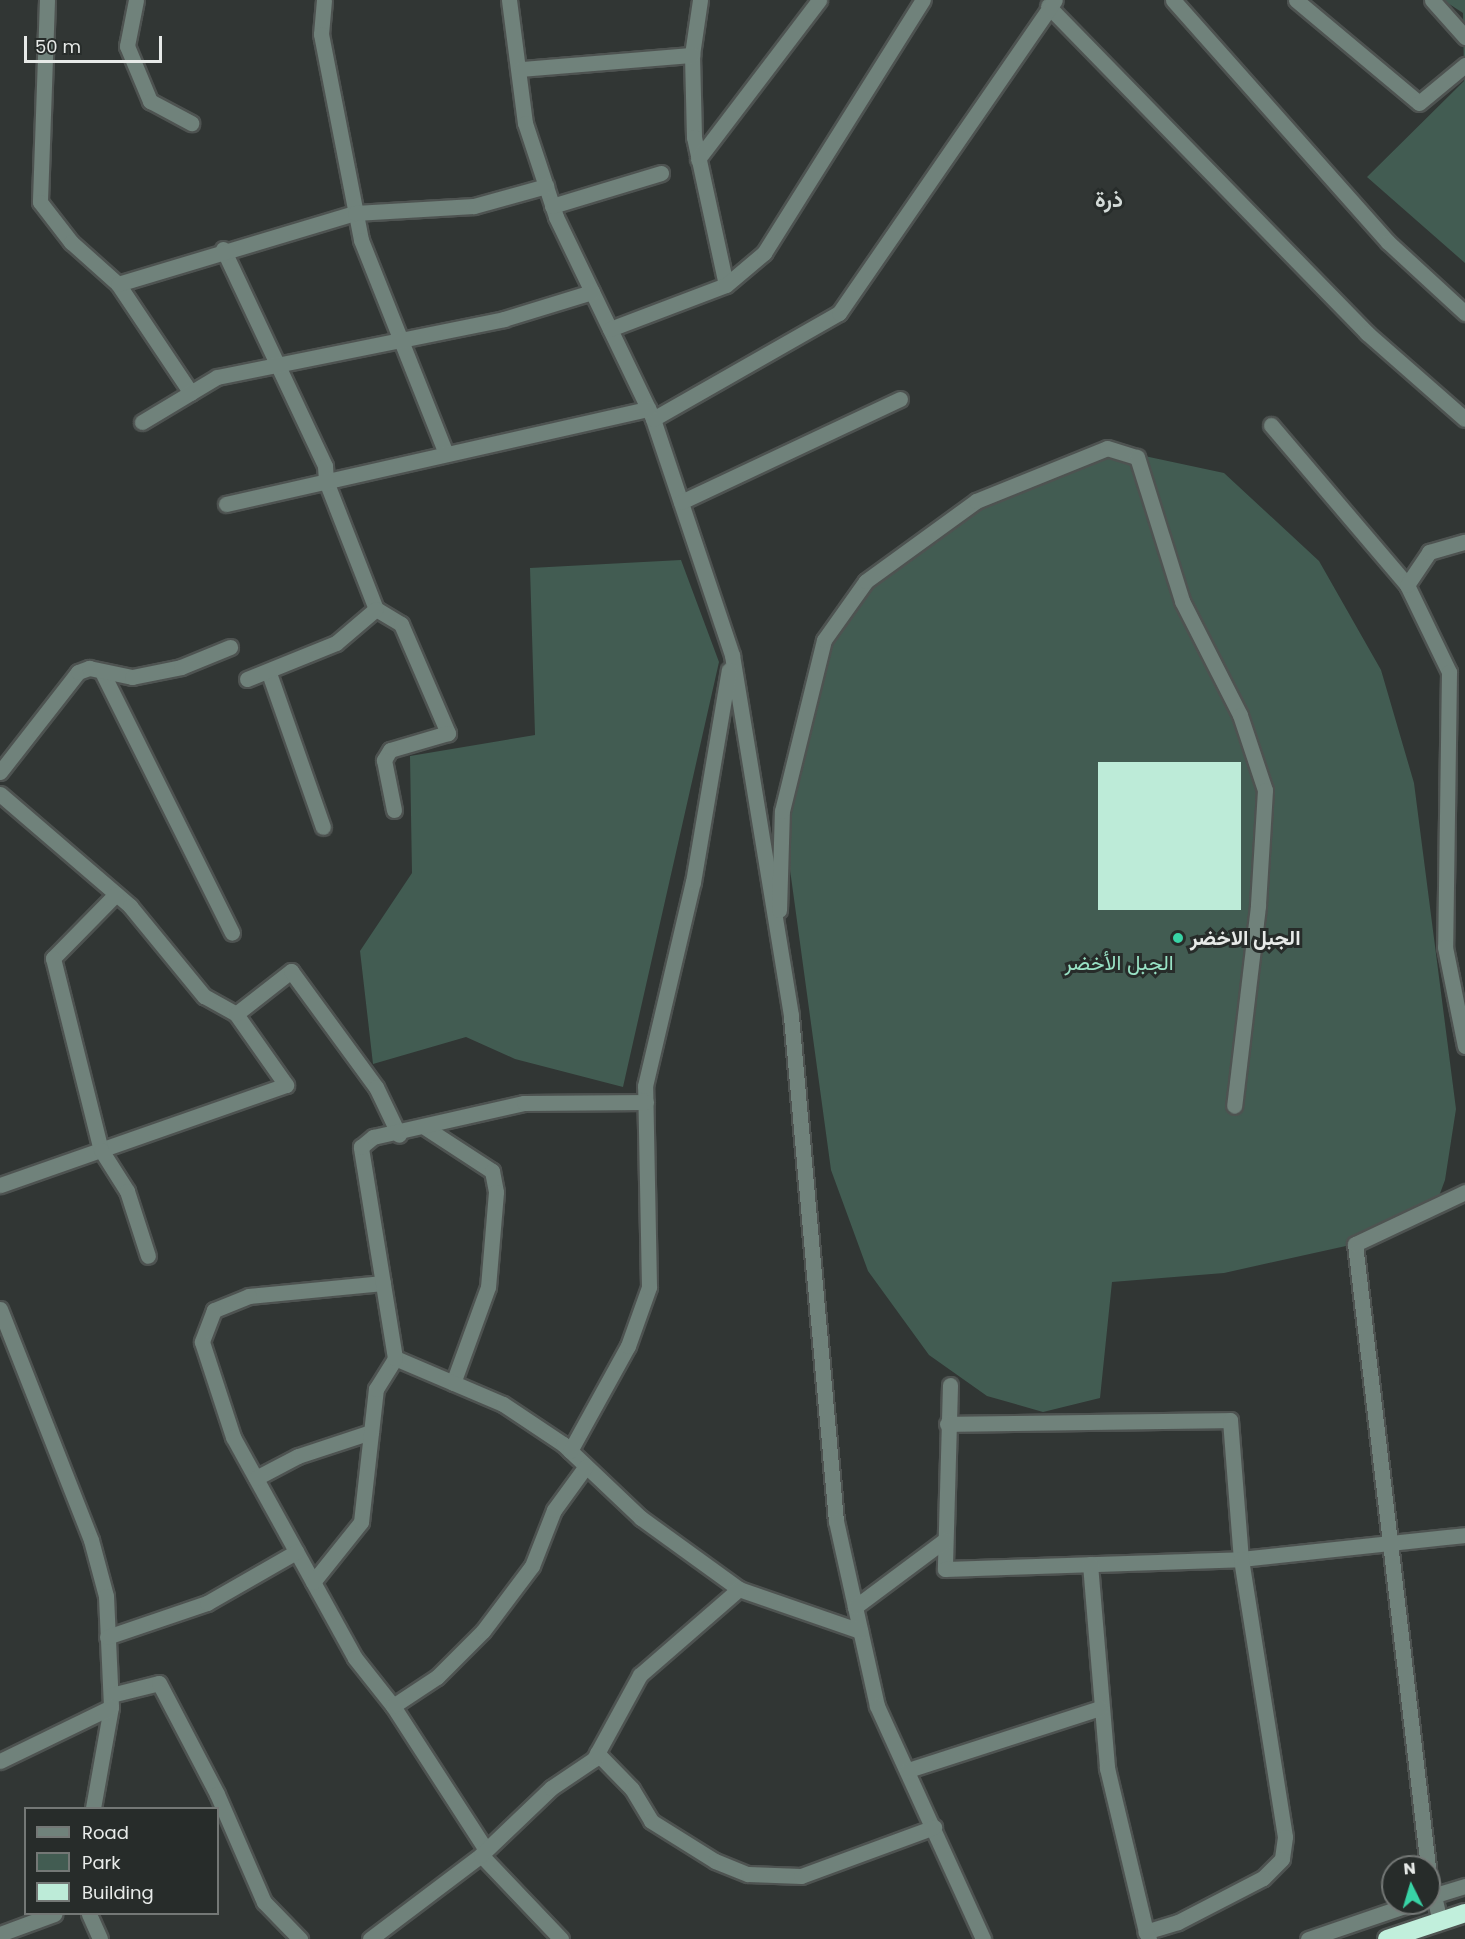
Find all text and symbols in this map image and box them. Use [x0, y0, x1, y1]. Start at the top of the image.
scale bar [27, 24, 165, 62]
text: 50 m [35, 34, 81, 59]
district label: ذرة [1095, 187, 1123, 213]
place label: الجبل الاخضر [1190, 925, 1301, 951]
marker: الجبل الاخضر [1171, 931, 1185, 945]
park label: الجبل الأخضر [1064, 950, 1174, 976]
legend [24, 1807, 219, 1915]
text: Road [82, 1820, 129, 1845]
text: Park [82, 1850, 121, 1875]
north arrow [1381, 1855, 1441, 1915]
text: N [1403, 1857, 1417, 1881]
text: Building [82, 1880, 154, 1905]

